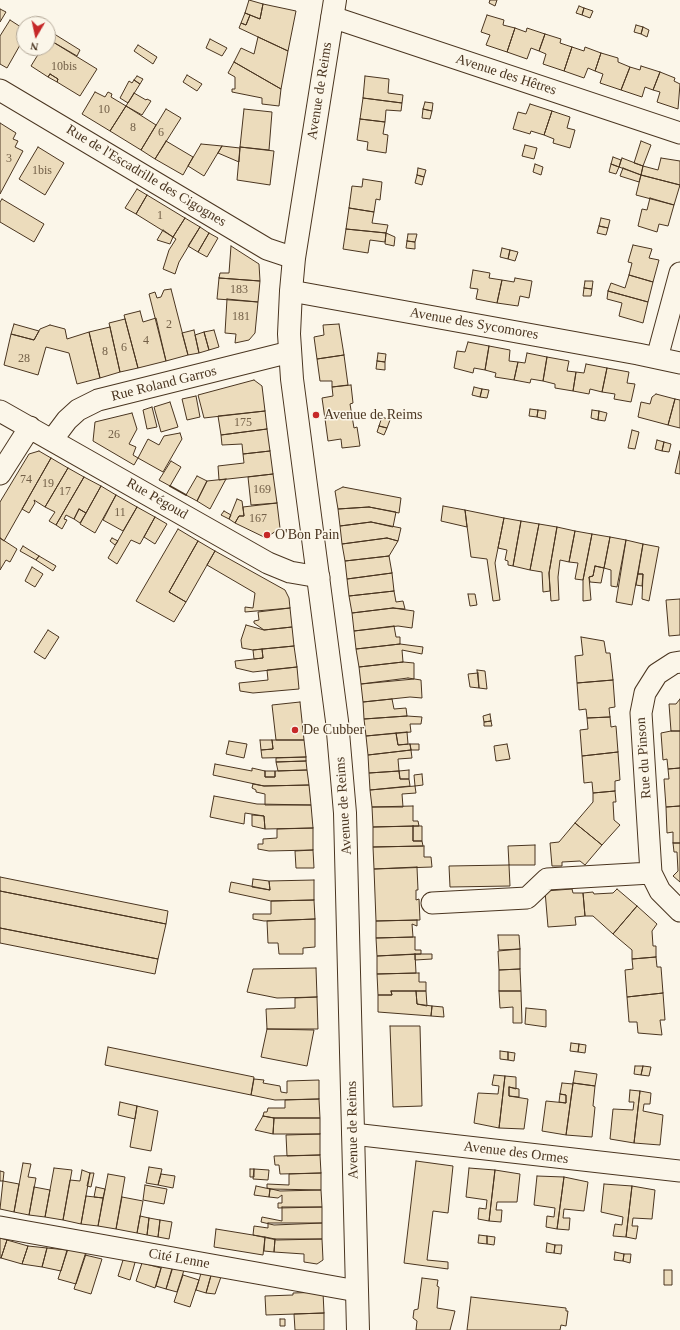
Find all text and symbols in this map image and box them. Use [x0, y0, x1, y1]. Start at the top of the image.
north arrow [16, 16, 56, 56]
text: N [29, 40, 39, 53]
street label: Avenue de Reims [304, 41, 336, 141]
street label: Avenue des Hêtres [454, 51, 558, 99]
house number: 10bis [51, 60, 77, 74]
house number: 10 [98, 103, 110, 117]
street label: Rue de l'Escadrille des Cigognes [63, 121, 229, 231]
house number: 8 [130, 121, 136, 135]
house number: 6 [158, 126, 164, 140]
house number: 3 [6, 152, 12, 166]
house number: 1bis [32, 164, 52, 178]
house number: 1 [157, 209, 163, 223]
house number: 183 [230, 283, 248, 297]
street label: Avenue des Sycomores [408, 304, 540, 344]
house number: 181 [232, 310, 250, 324]
house number: 2 [166, 318, 172, 332]
house number: 4 [143, 334, 149, 348]
house number: 6 [121, 341, 127, 355]
house number: 8 [102, 345, 108, 359]
house number: 28 [18, 352, 30, 366]
street label: Rue Roland Garros [110, 363, 218, 405]
place label: Avenue de Reims [324, 407, 422, 423]
marker: Avenue de Reims [311, 410, 321, 420]
house number: 175 [234, 416, 252, 430]
house number: 26 [108, 428, 120, 442]
house number: 74 [20, 473, 32, 487]
street label: Rue Pégoud [123, 475, 191, 523]
house number: 19 [42, 477, 54, 491]
house number: 169 [253, 483, 271, 497]
house number: 17 [59, 485, 71, 499]
house number: 11 [114, 506, 126, 520]
house number: 167 [249, 512, 267, 526]
place label: O'Bon Pain [275, 527, 339, 543]
marker: O'Bon Pain [262, 530, 272, 540]
street label: Rue du Pinson [633, 717, 655, 799]
place label: De Cubber [303, 722, 364, 738]
marker: De Cubber [290, 725, 300, 735]
street label: Avenue de Reims [332, 756, 356, 856]
street label: Avenue de Reims [344, 1081, 362, 1179]
street label: Avenue des Ormes [463, 1138, 569, 1168]
street label: Cité Lenne [147, 1245, 211, 1273]

